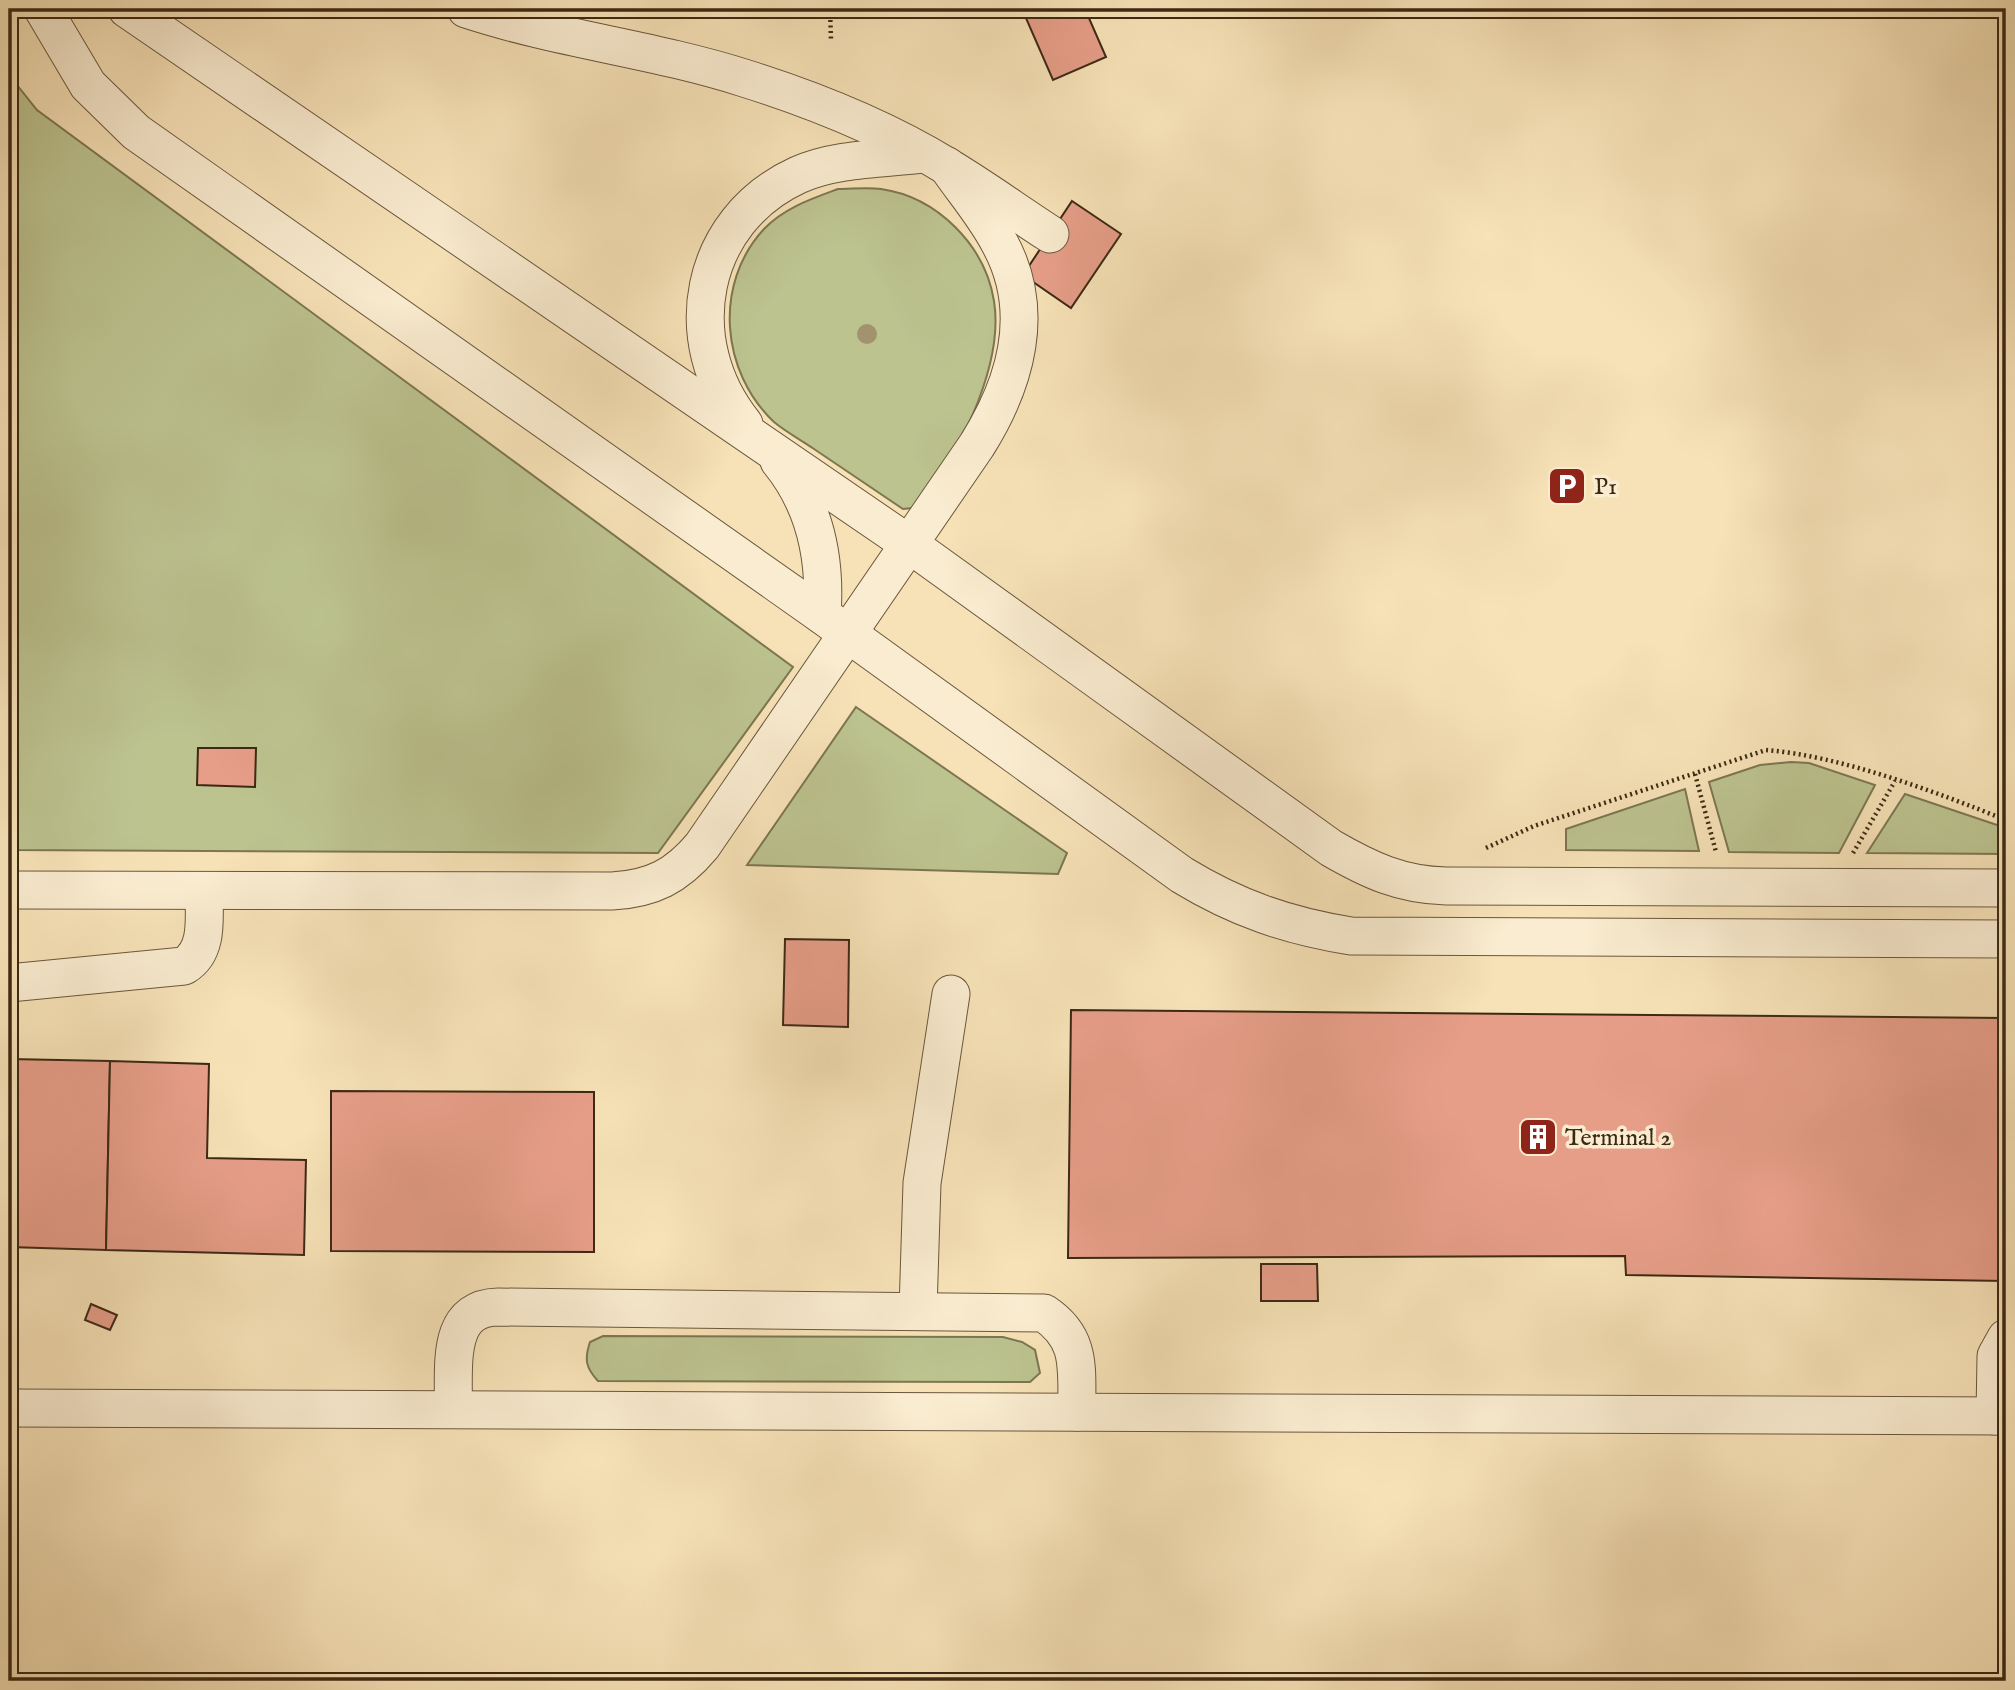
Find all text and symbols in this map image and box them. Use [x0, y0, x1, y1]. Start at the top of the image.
parking icon: P1 [1546, 465, 1588, 507]
place label: P1 [1594, 472, 1617, 503]
building icon: Terminal 2 [1517, 1116, 1559, 1158]
place label: Terminal 2 [1565, 1123, 1671, 1154]

